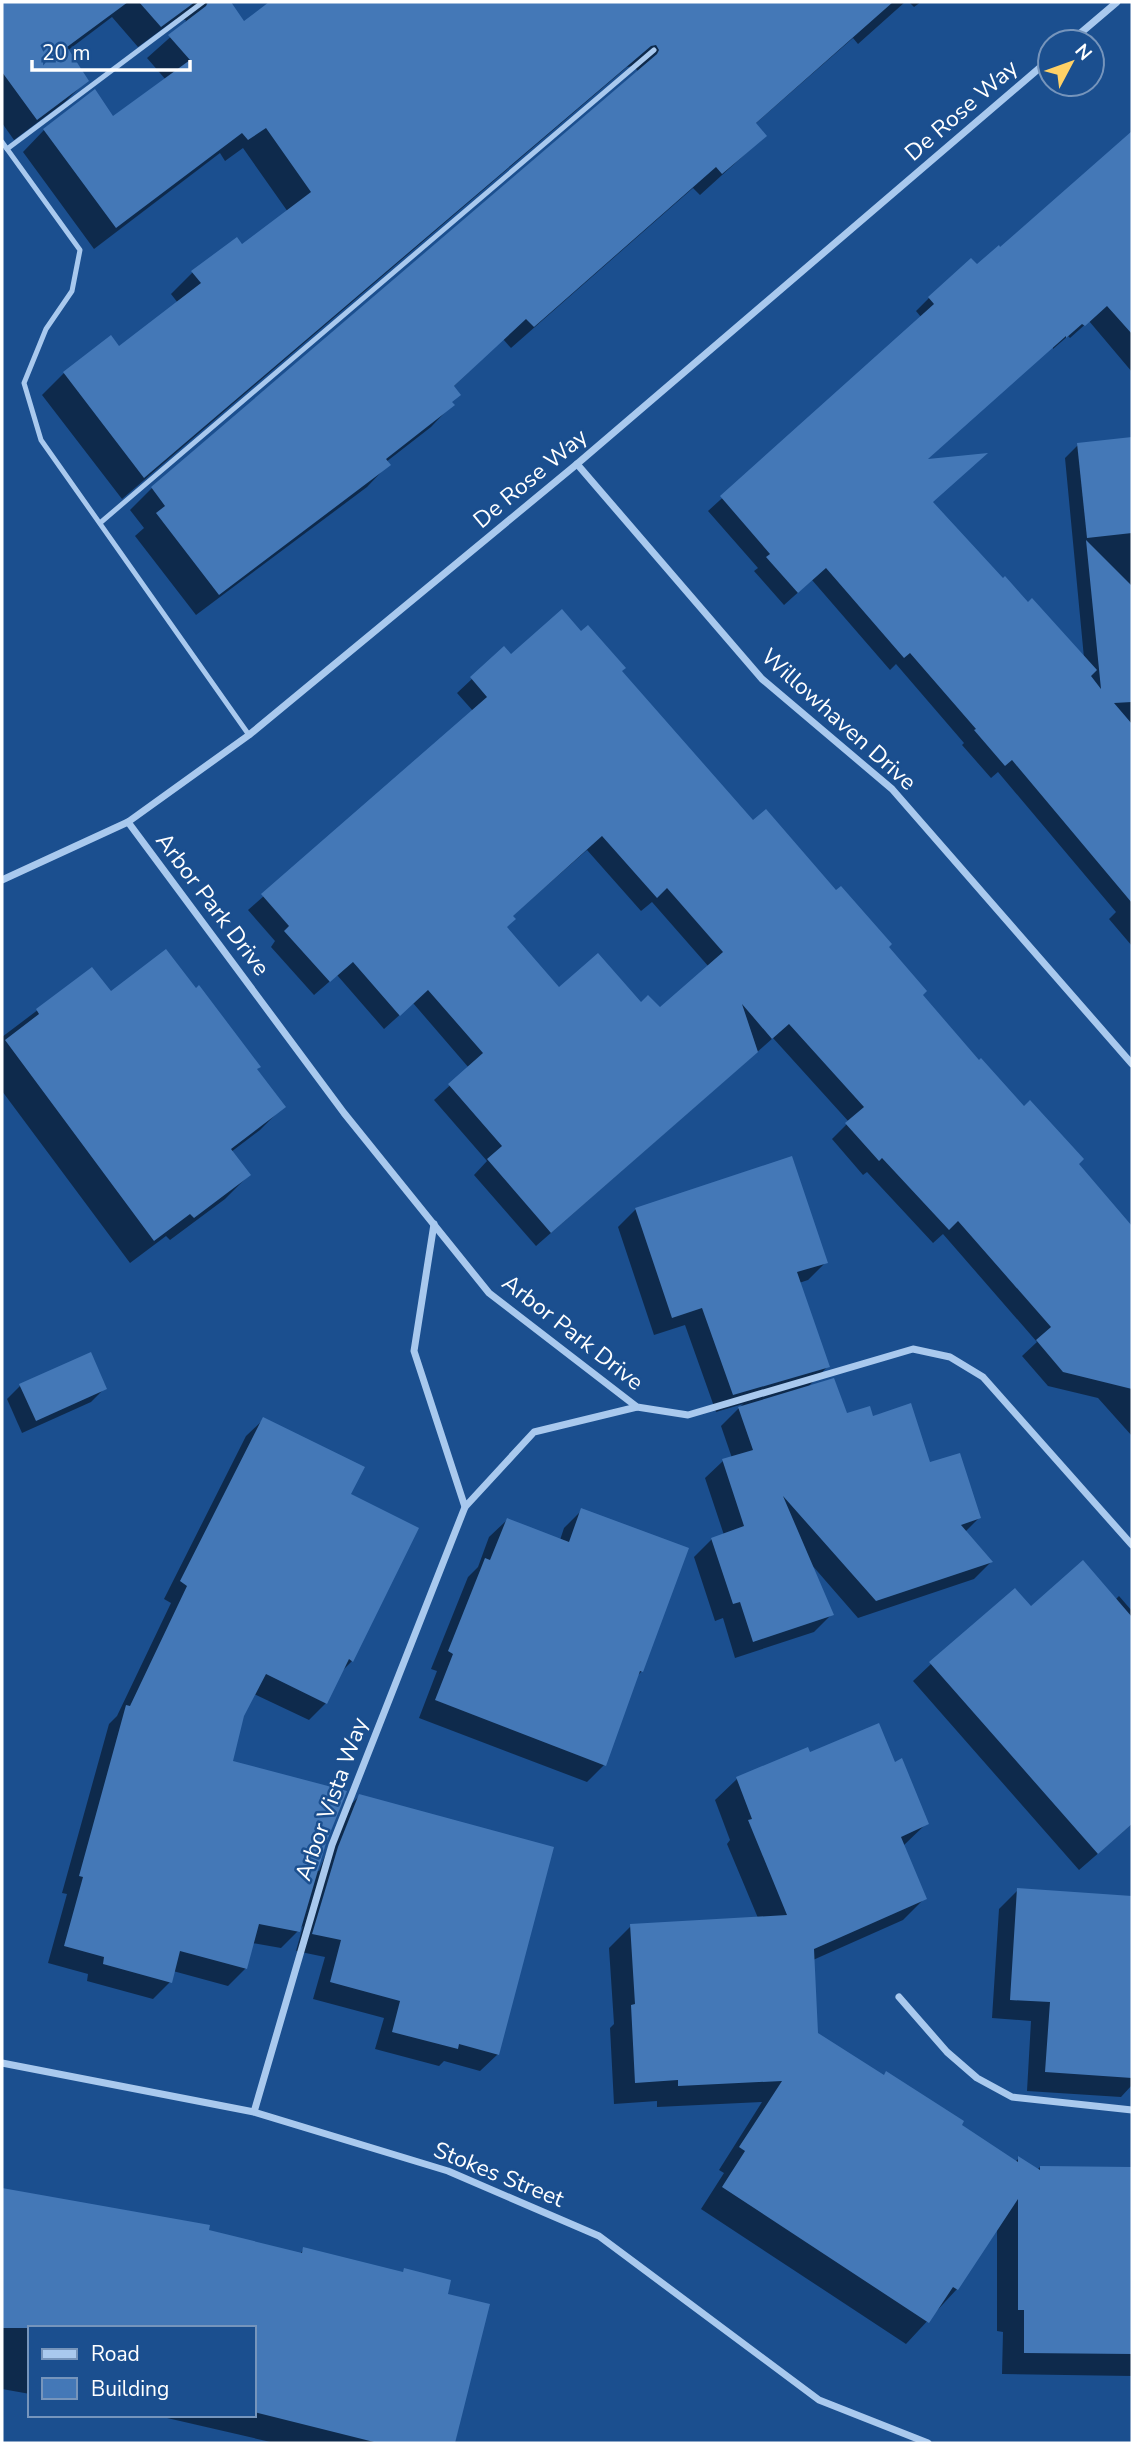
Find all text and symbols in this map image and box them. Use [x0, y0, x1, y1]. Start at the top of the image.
scale bar [32, 28, 189, 72]
north arrow [1036, 28, 1106, 98]
text: 20 m [42, 39, 91, 67]
text: N [1069, 39, 1098, 66]
street label: De Rose Way [898, 53, 1025, 168]
street label: De Rose Way [467, 421, 594, 535]
street label: Willowhaven Drive [754, 641, 923, 797]
street label: Arbor Park Drive [149, 826, 277, 982]
street label: Arbor Park Drive [495, 1267, 650, 1397]
street label: Arbor Vista Way [288, 1713, 375, 1885]
street label: Stokes Street [429, 2134, 569, 2215]
legend [28, 2326, 256, 2417]
text: Road [91, 2340, 140, 2368]
text: Building [91, 2375, 169, 2403]

